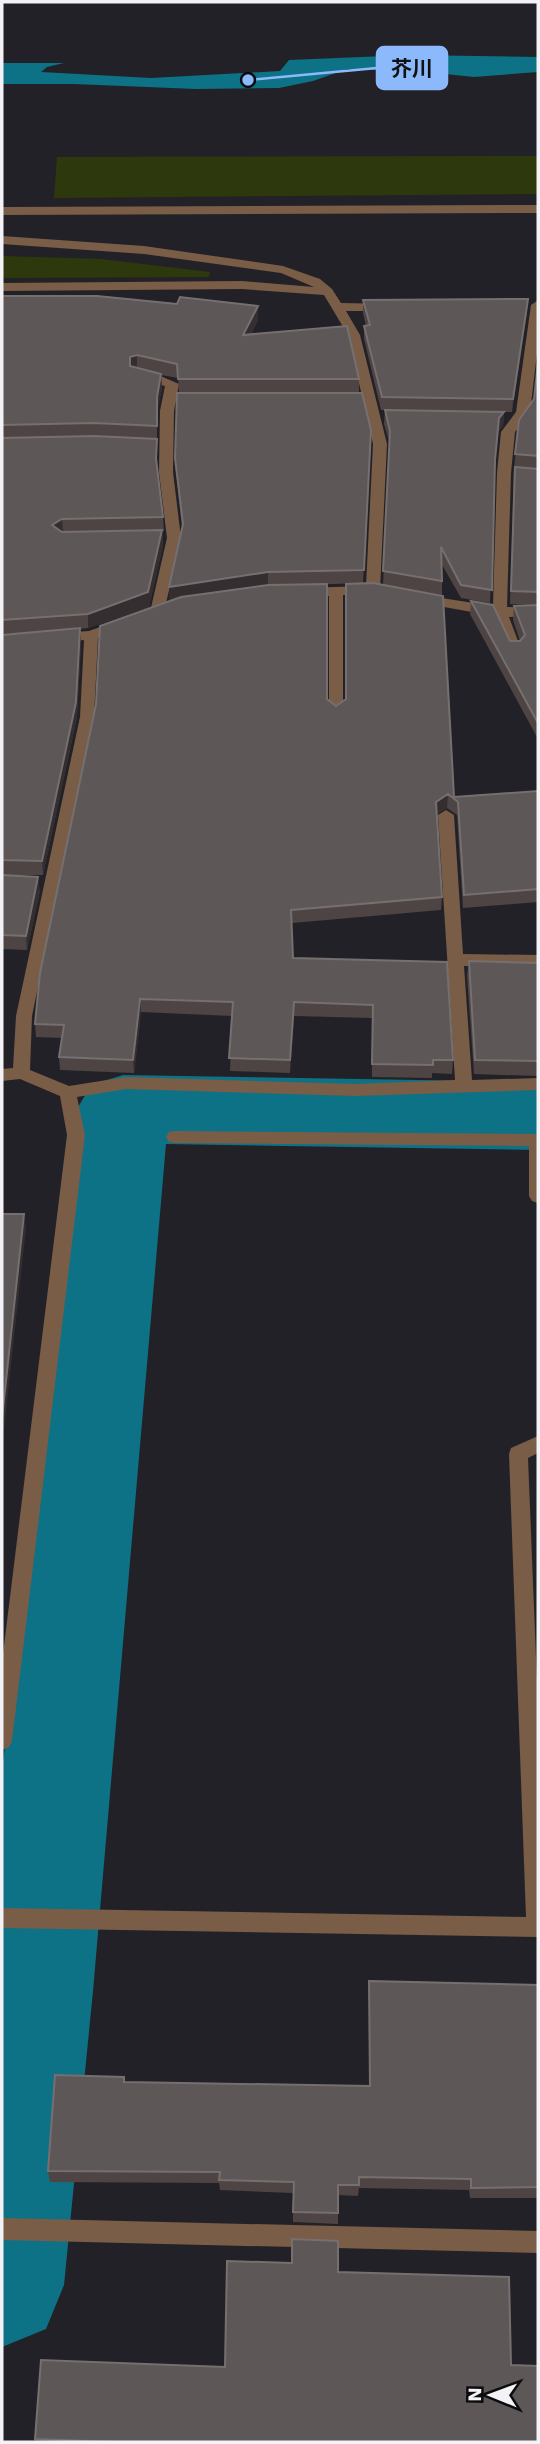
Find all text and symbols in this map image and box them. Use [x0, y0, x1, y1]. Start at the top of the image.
callout: 芥川 [377, 47, 447, 89]
text: 芥川 [391, 56, 433, 81]
north arrow [456, 2360, 526, 2430]
text: N [463, 2387, 486, 2402]

